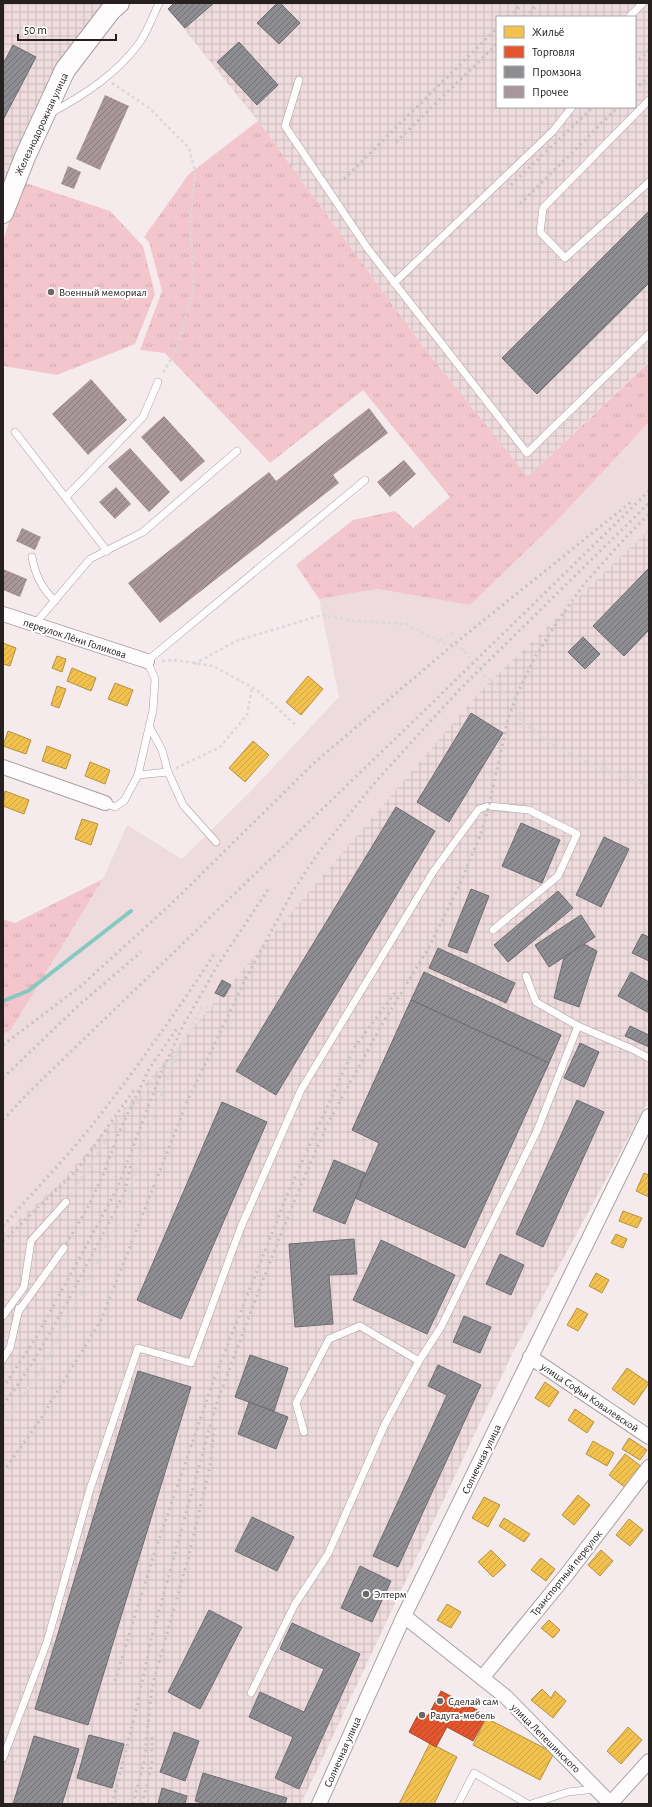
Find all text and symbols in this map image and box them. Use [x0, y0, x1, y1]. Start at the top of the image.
scale bar [18, 16, 116, 42]
legend [496, 16, 636, 108]
text: 50 m [24, 24, 47, 36]
text: Жильё [532, 26, 564, 38]
text: Торговля [532, 46, 575, 58]
text: Промзона [532, 66, 582, 78]
street label: Железнодорожная улица [13, 71, 70, 177]
text: Прочее [532, 86, 568, 98]
marker: Военный мемориал [46, 287, 56, 297]
place label: Военный мемориал [59, 287, 147, 298]
street label: переулок Лёни Голикова [22, 617, 128, 660]
street label: улица Софьи Ковалевской [538, 1360, 641, 1434]
street label: Солнечная улица [460, 1423, 503, 1496]
street label: Транспортный переулок [528, 1528, 604, 1618]
marker: Элтерм [361, 1589, 371, 1599]
place label: Элтерм [374, 1589, 407, 1600]
marker: Сделай сам [435, 1696, 445, 1706]
place label: Сделай сам [448, 1696, 499, 1707]
street label: улица Лепешинского [508, 1701, 582, 1775]
marker: Радуга-мебель [417, 1710, 427, 1720]
place label: Радуга-мебель [430, 1710, 495, 1721]
street label: Солнечная улица [322, 1715, 363, 1789]

